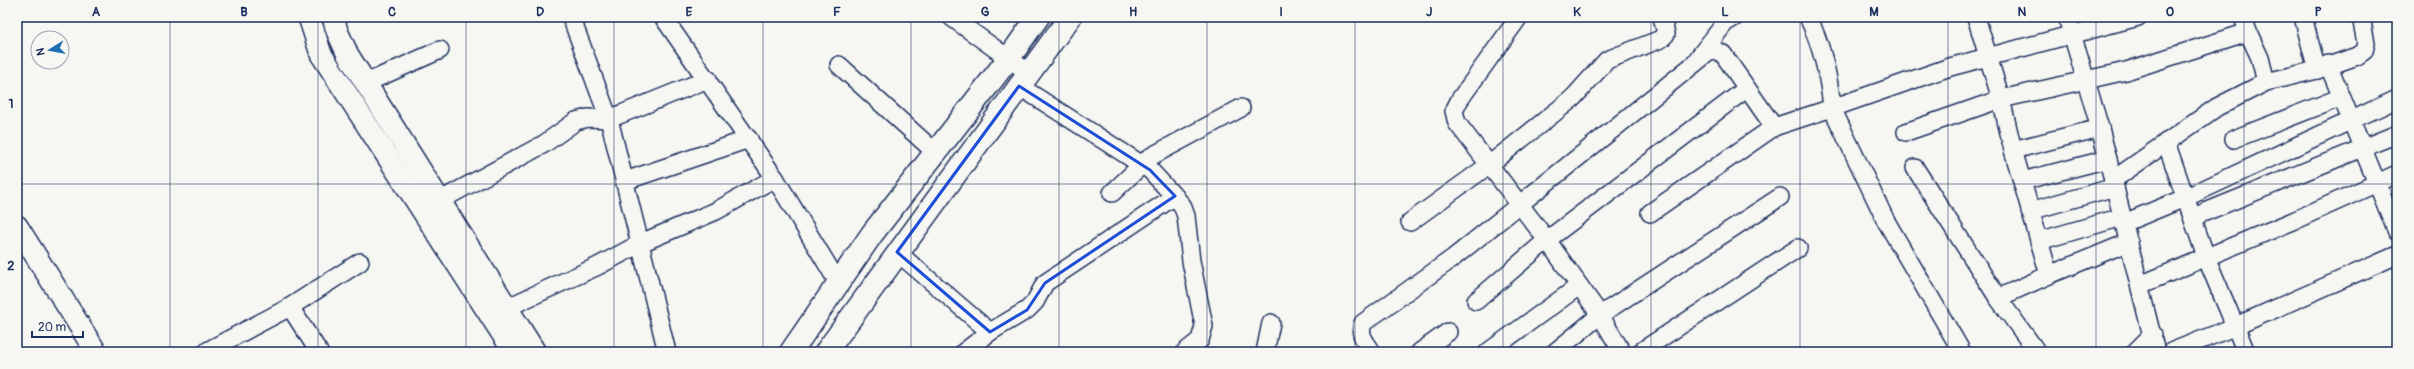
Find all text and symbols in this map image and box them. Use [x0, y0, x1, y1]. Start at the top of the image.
text: A [92, 4, 101, 20]
text: B [240, 4, 248, 20]
text: C [388, 4, 396, 20]
text: D [536, 4, 544, 20]
text: E [686, 4, 693, 20]
text: F [833, 4, 841, 20]
text: G [981, 4, 990, 20]
text: H [1129, 4, 1137, 20]
text: I [1279, 4, 1283, 20]
text: J [1426, 4, 1432, 20]
text: K [1573, 4, 1581, 20]
text: L [1721, 4, 1729, 20]
text: M [1869, 4, 1879, 20]
text: N [2018, 4, 2027, 20]
text: O [2166, 4, 2175, 20]
text: P [2314, 4, 2322, 20]
north arrow [30, 30, 70, 70]
text: N [33, 46, 48, 57]
text: 1 [8, 96, 14, 112]
text: 2 [7, 258, 15, 274]
scale bar [32, 313, 83, 339]
text: 20 m [38, 320, 67, 335]

